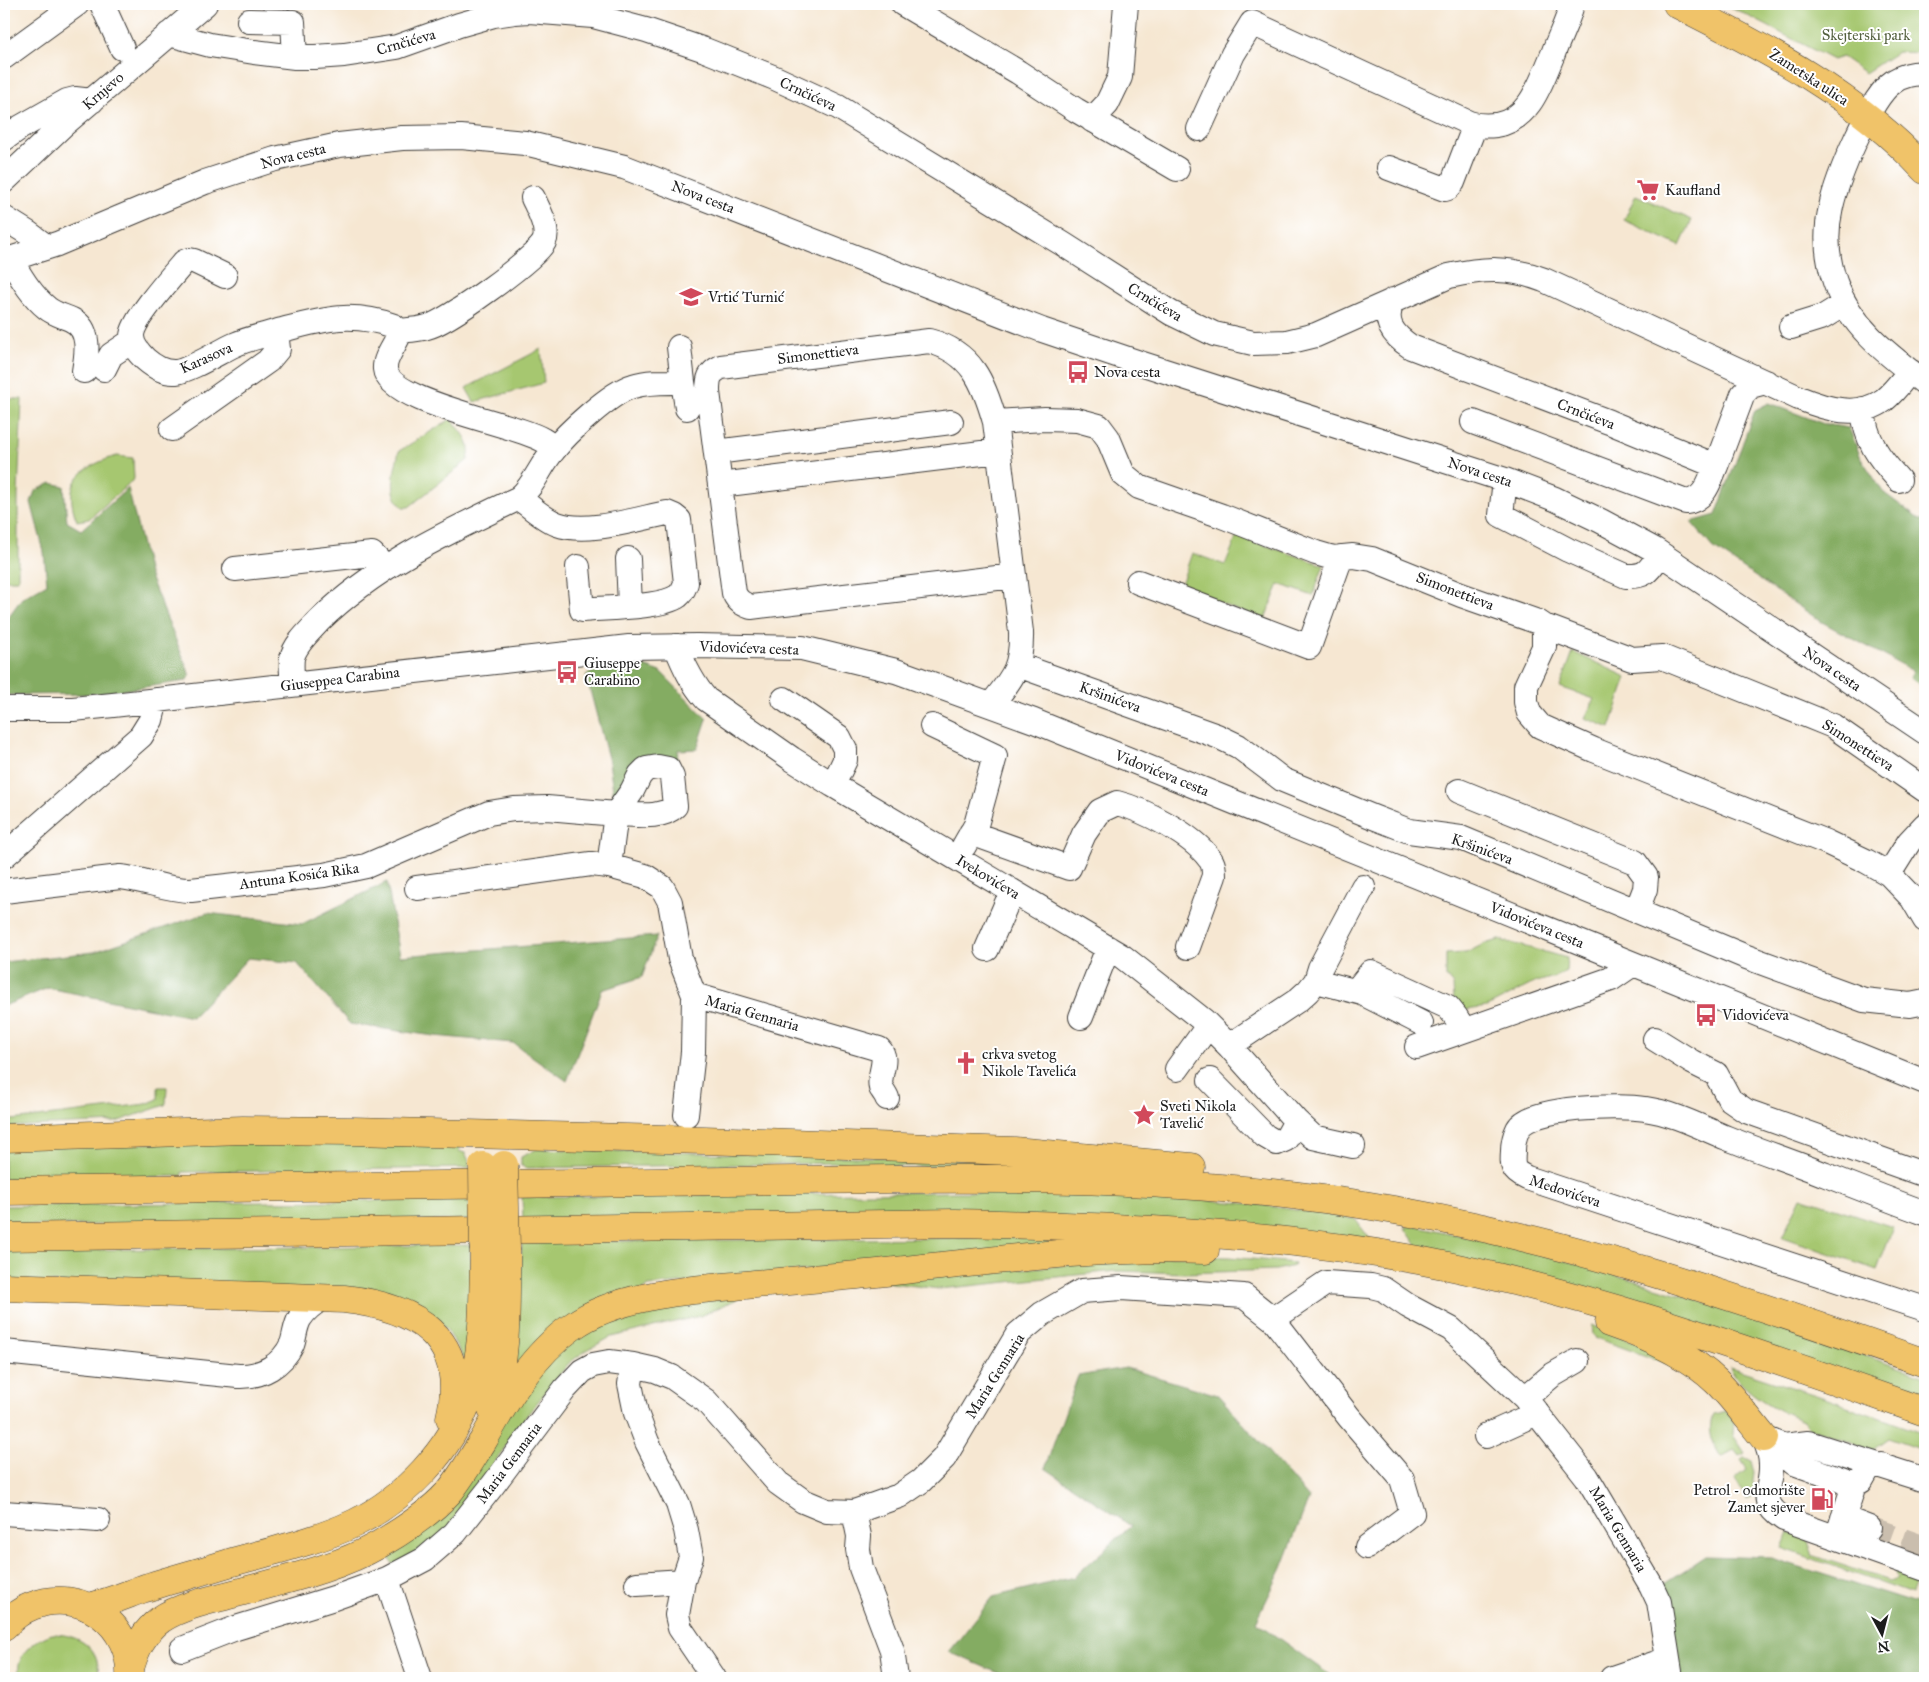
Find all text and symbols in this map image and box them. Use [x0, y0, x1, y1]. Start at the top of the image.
street label: Crnčićeva [375, 25, 438, 59]
park label: Skejterski park [1822, 26, 1910, 44]
street label: Zametska ulica [1766, 45, 1852, 110]
street label: Krnjevo [79, 68, 128, 114]
street label: Crnčićeva [777, 73, 840, 115]
street label: Nova cesta [259, 139, 328, 173]
street label: Nova cesta [669, 177, 738, 218]
supermarket icon: Kaufland [1635, 177, 1661, 203]
place label: Kaufland [1665, 181, 1721, 199]
street label: Crnčićeva [1124, 279, 1186, 326]
school or university icon: Vrtić Turnić [678, 284, 704, 310]
place label: Vrtić Turnić [707, 288, 785, 306]
street label: Karasova [177, 338, 236, 378]
street label: Simonettieva [776, 340, 860, 368]
bus stop icon: Nova cesta [1065, 359, 1091, 385]
place label: Nova cesta [1094, 363, 1161, 381]
street label: Crnčićeva [1555, 395, 1618, 433]
street label: Nova cesta [1446, 453, 1515, 491]
street label: Simonettieva [1414, 568, 1497, 614]
street label: Vidovićeva cesta [698, 637, 800, 659]
street label: Nova cesta [1799, 643, 1865, 695]
place label: Giuseppe Carabino [584, 654, 640, 689]
bus stop icon: Giuseppe Carabino [554, 659, 580, 685]
street label: Giuseppea Carabina [279, 663, 401, 695]
street label: Kršinićeva [1077, 678, 1144, 717]
street label: Simonettieva [1819, 715, 1898, 775]
street label: Vidovićeva cesta [1111, 746, 1212, 800]
street label: Kršinićeva [1449, 830, 1516, 869]
street label: Ivekovićeva [953, 851, 1024, 903]
street label: Antuna Kosića Rika [237, 859, 361, 893]
street label: Vidovićeva cesta [1486, 898, 1587, 952]
street label: Maria Gennaria [703, 991, 802, 1035]
bus stop icon: Vidovićeva [1693, 1002, 1719, 1028]
place label: Vidovićeva [1721, 1006, 1790, 1024]
place label: crkva svetog Nikole Tavelića [982, 1045, 1077, 1080]
church icon: crkva svetog Nikole Tavelića [953, 1050, 979, 1076]
place label: Sveti Nikola Tavelić [1160, 1097, 1237, 1132]
place icon: Sveti Nikola Tavelić [1131, 1102, 1157, 1128]
street label: Medovićeva [1527, 1171, 1604, 1211]
street label: Maria Gennaria [962, 1330, 1029, 1422]
street label: Maria Gennaria [473, 1418, 546, 1507]
place label: Petrol - odmorište Zamet sjever [1693, 1481, 1805, 1516]
street label: Maria Gennaria [1585, 1483, 1651, 1576]
fuel station icon: Petrol - odmorište Zamet sjever [1809, 1486, 1835, 1512]
north arrow [1856, 1610, 1906, 1660]
text: N [1876, 1637, 1890, 1656]

